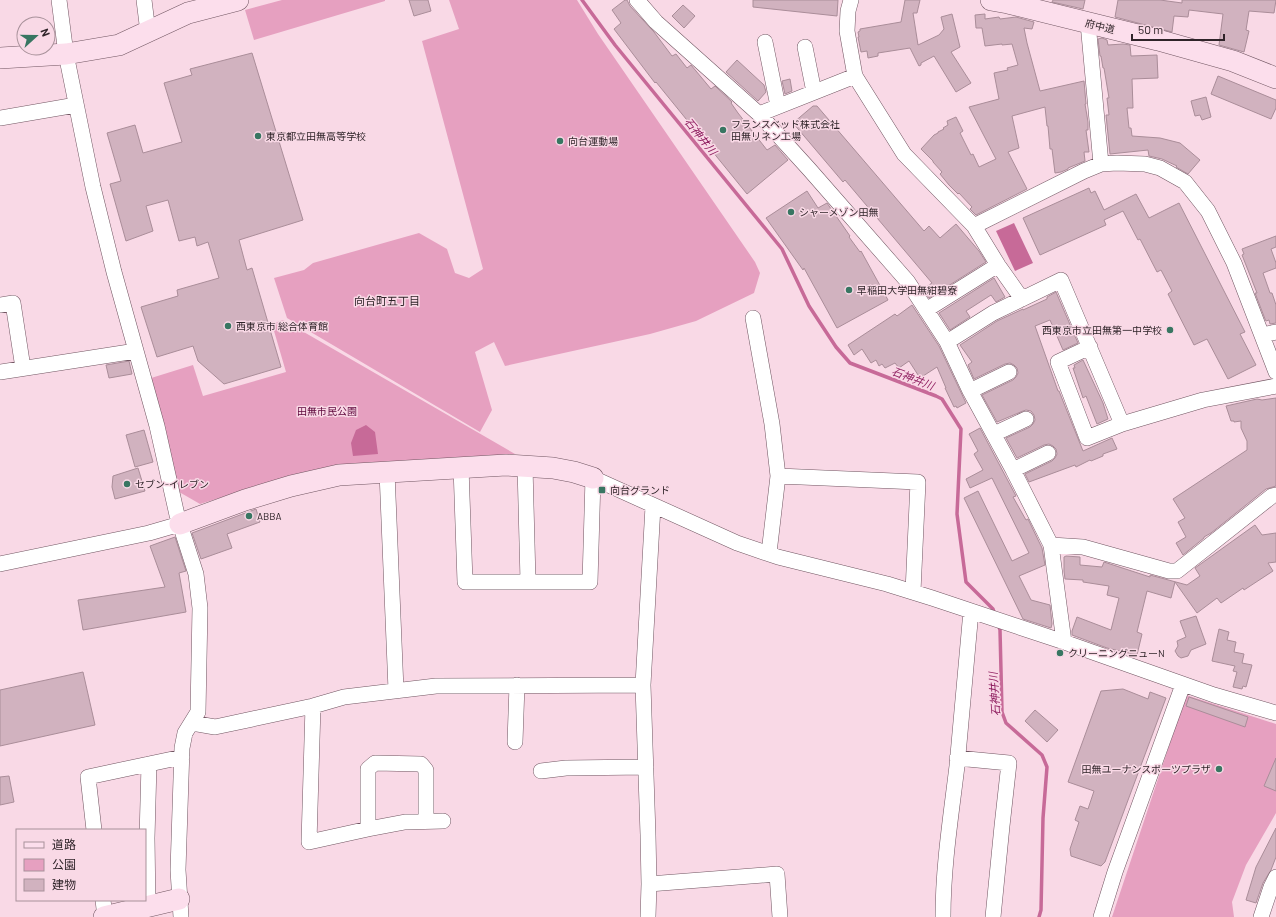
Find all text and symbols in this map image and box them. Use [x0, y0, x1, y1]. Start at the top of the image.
north arrow [16, 16, 56, 56]
scale bar [1132, 16, 1224, 42]
street label: 府中道 [1084, 17, 1116, 35]
text: 50 m [1138, 22, 1163, 36]
text: N [38, 26, 53, 38]
water label: 石神井川 [682, 115, 721, 158]
place label: フランスベッド株式会社 田無リネン工場 [731, 118, 840, 142]
marker: フランスベッド株式会社 田無リネン工場 [718, 125, 728, 135]
place label: 東京都立田無高等学校 [266, 130, 366, 142]
marker: 東京都立田無高等学校 [253, 131, 263, 141]
place label: 向台運動場 [568, 135, 618, 147]
marker: 向台運動場 [555, 136, 565, 146]
place label: シャーメゾン田無 [799, 206, 879, 218]
marker: シャーメゾン田無 [786, 207, 796, 217]
place label: 早稲田大学田無紺碧寮 [857, 284, 957, 296]
marker: 早稲田大学田無紺碧寮 [844, 285, 854, 295]
district label: 向台町五丁目 [354, 294, 420, 307]
place label: 西東京市 総合体育館 [236, 320, 328, 332]
marker: 西東京市 総合体育館 [223, 321, 233, 331]
place label: 西東京市立田無第一中学校 [1042, 324, 1162, 336]
marker: 西東京市立田無第一中学校 [1165, 325, 1175, 335]
water label: 石神井川 [890, 364, 937, 392]
park label: 田無市民公園 [297, 405, 357, 417]
place label: セブン-イレブン [135, 478, 209, 490]
marker: セブン-イレブン [122, 479, 132, 489]
place label: 向台グランド [610, 484, 670, 496]
marker: 向台グランド [597, 485, 607, 495]
place label: ABBA [257, 510, 281, 522]
marker: ABBA [244, 511, 254, 521]
place label: クリーニングニューN [1068, 647, 1165, 659]
marker: クリーニングニューN [1055, 648, 1065, 658]
water label: 石神井川 [986, 671, 1002, 716]
place label: 田無ユーナンスポーツプラザ [1081, 763, 1211, 775]
marker: 田無ユーナンスポーツプラザ [1214, 764, 1224, 774]
legend [16, 829, 146, 901]
text: 道路 [52, 837, 76, 851]
text: 公園 [52, 857, 76, 871]
text: 建物 [52, 877, 76, 891]

